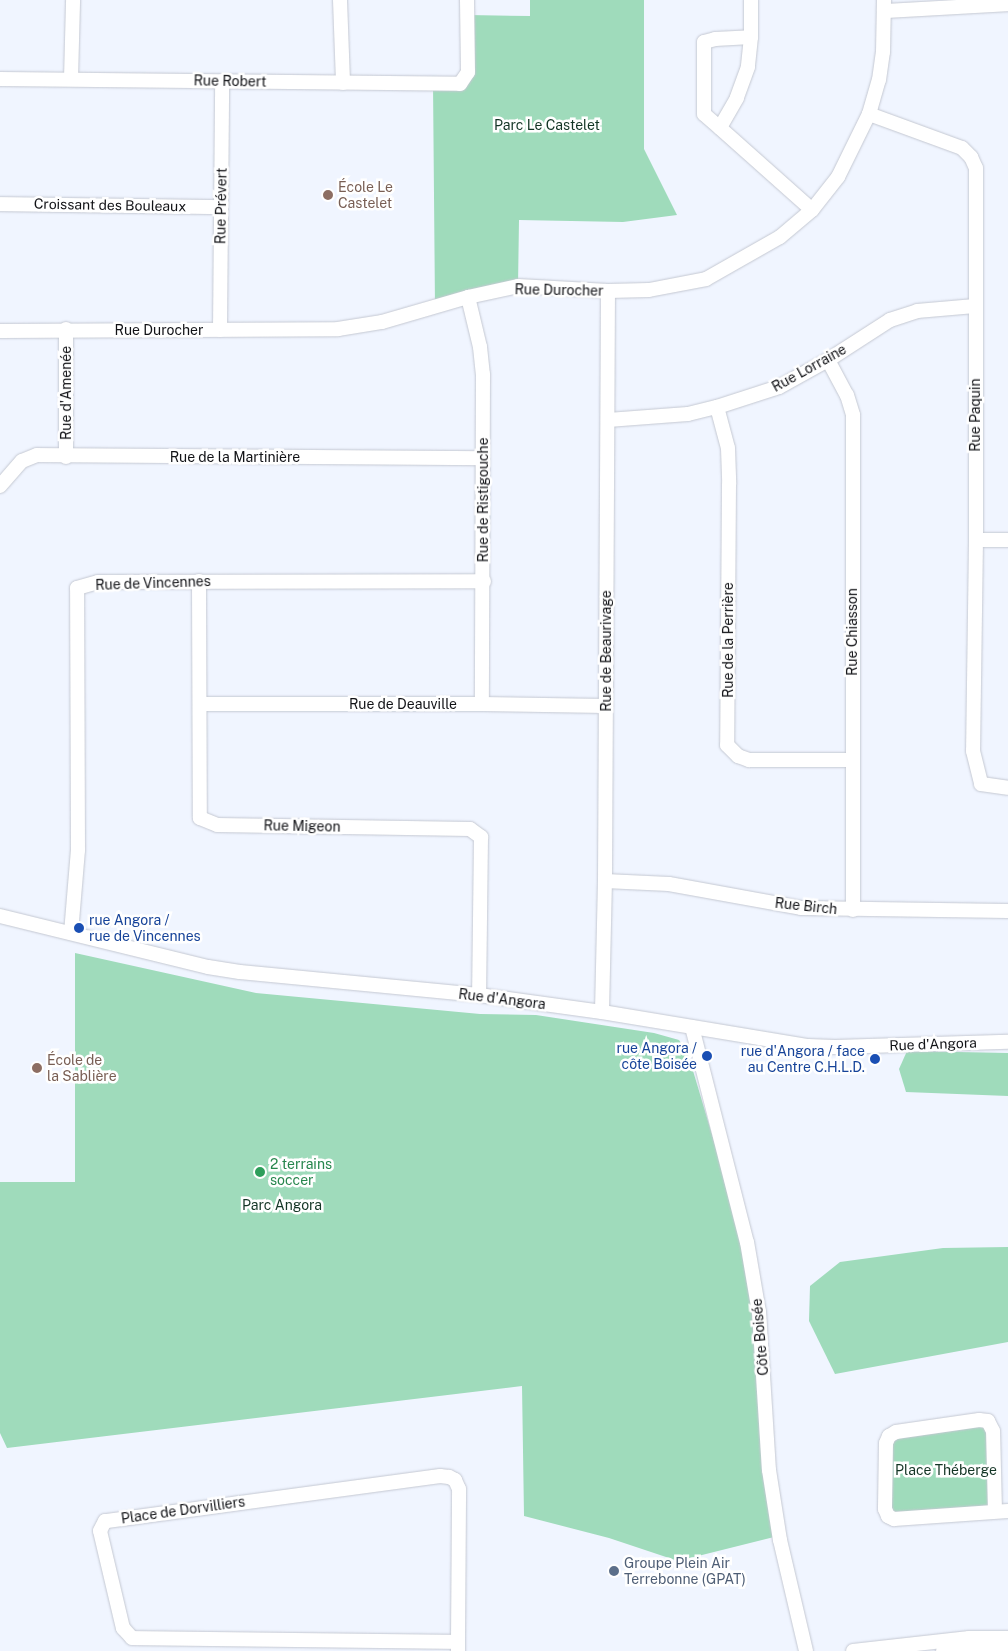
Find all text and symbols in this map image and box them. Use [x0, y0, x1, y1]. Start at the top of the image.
street label: Rue Robert [193, 72, 267, 90]
park label: Parc Le Castelet [494, 117, 600, 133]
street label: Rue Prévert [212, 168, 230, 244]
place label: École Le Castelet [338, 179, 393, 212]
marker: École Le Castelet [322, 189, 334, 201]
street label: Croissant des Bouleaux [34, 195, 186, 215]
street label: Rue Durocher [514, 281, 604, 299]
street label: Rue Durocher [114, 322, 204, 338]
street label: Rue Lorraine [769, 341, 849, 395]
street label: Rue d'Amenée [58, 346, 74, 440]
street label: Rue Paquin [967, 378, 983, 452]
street label: Rue de Ristigouche [475, 437, 491, 563]
street label: Rue de la Martinière [170, 449, 300, 465]
street label: Rue de Vincennes [95, 573, 211, 593]
street label: Rue de la Perrière [720, 582, 736, 698]
street label: Rue Chiasson [844, 588, 860, 676]
street label: Rue de Beaurivage [598, 590, 614, 712]
street label: Rue de Deauville [349, 696, 457, 712]
street label: Rue Migeon [263, 817, 341, 835]
street label: Rue Birch [774, 894, 838, 918]
place label: rue Angora / rue de Vincennes [89, 912, 201, 944]
marker: rue Angora / rue de Vincennes [73, 922, 85, 934]
street label: Rue d'Angora [457, 985, 547, 1013]
street label: Rue d'Angora [889, 1034, 977, 1054]
place label: rue Angora / côte Boisée [616, 1040, 697, 1072]
place label: rue d'Angora / face au Centre C.H.L.D. [740, 1043, 865, 1076]
marker: rue Angora / côte Boisée [701, 1050, 713, 1062]
place label: École de la Sablière [47, 1052, 117, 1084]
marker: rue d'Angora / face au Centre C.H.L.D. [869, 1053, 881, 1065]
marker: École de la Sablière [31, 1062, 43, 1074]
place label: 2 terrains soccer [270, 1156, 332, 1188]
marker: 2 terrains soccer [254, 1166, 266, 1178]
park label: Parc Angora [242, 1197, 322, 1213]
street label: Côte Boisée [748, 1298, 772, 1376]
park label: Place Théberge [895, 1462, 997, 1478]
street label: Place de Dorvilliers [120, 1493, 246, 1527]
place label: Groupe Plein Air Terrebonne (GPAT) [624, 1555, 746, 1588]
marker: Groupe Plein Air Terrebonne (GPAT) [608, 1565, 620, 1577]

